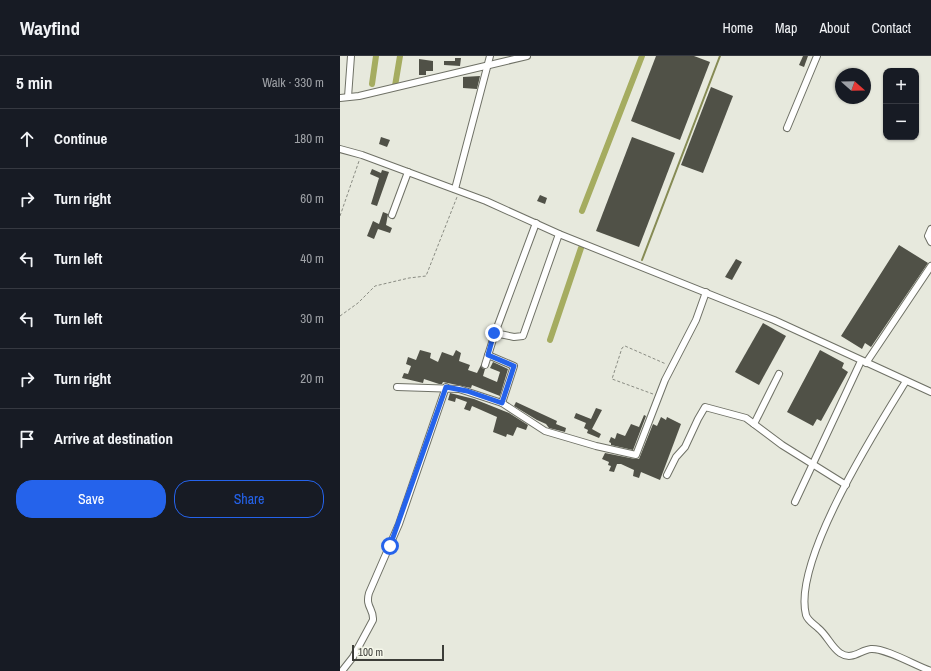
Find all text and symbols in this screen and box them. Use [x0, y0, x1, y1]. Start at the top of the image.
text: Wayfind [20, 15, 80, 41]
text: Home [722, 19, 753, 37]
text: Map [775, 19, 797, 37]
text: About [819, 19, 849, 37]
text: Contact [871, 19, 911, 37]
north arrow [835, 68, 871, 104]
map controls [883, 68, 919, 140]
button: + [883, 68, 919, 104]
text: 5 min [16, 71, 52, 94]
text: Walk · 330 m [262, 74, 324, 91]
button: − [883, 104, 919, 140]
icon: ahead [16, 128, 38, 150]
text: Continue [54, 128, 107, 149]
text: 180 m [294, 130, 324, 147]
icon: right [16, 188, 38, 210]
text: Turn right [54, 188, 111, 209]
text: 60 m [300, 190, 324, 207]
icon: left [16, 248, 38, 270]
text: Turn left [54, 248, 102, 269]
text: 40 m [300, 250, 324, 267]
icon: left [16, 308, 38, 330]
text: Turn left [54, 308, 102, 329]
text: 30 m [300, 310, 324, 327]
route end [485, 324, 503, 342]
icon: right [16, 368, 38, 390]
text: Turn right [54, 368, 111, 389]
text: 20 m [300, 370, 324, 387]
icon: arrive [16, 428, 38, 450]
text: Arrive at destination [54, 428, 173, 449]
button: Save [16, 480, 166, 518]
button: Share [174, 480, 324, 518]
route start [381, 537, 399, 555]
scale bar [352, 643, 444, 662]
text: 100 m [358, 645, 383, 659]

